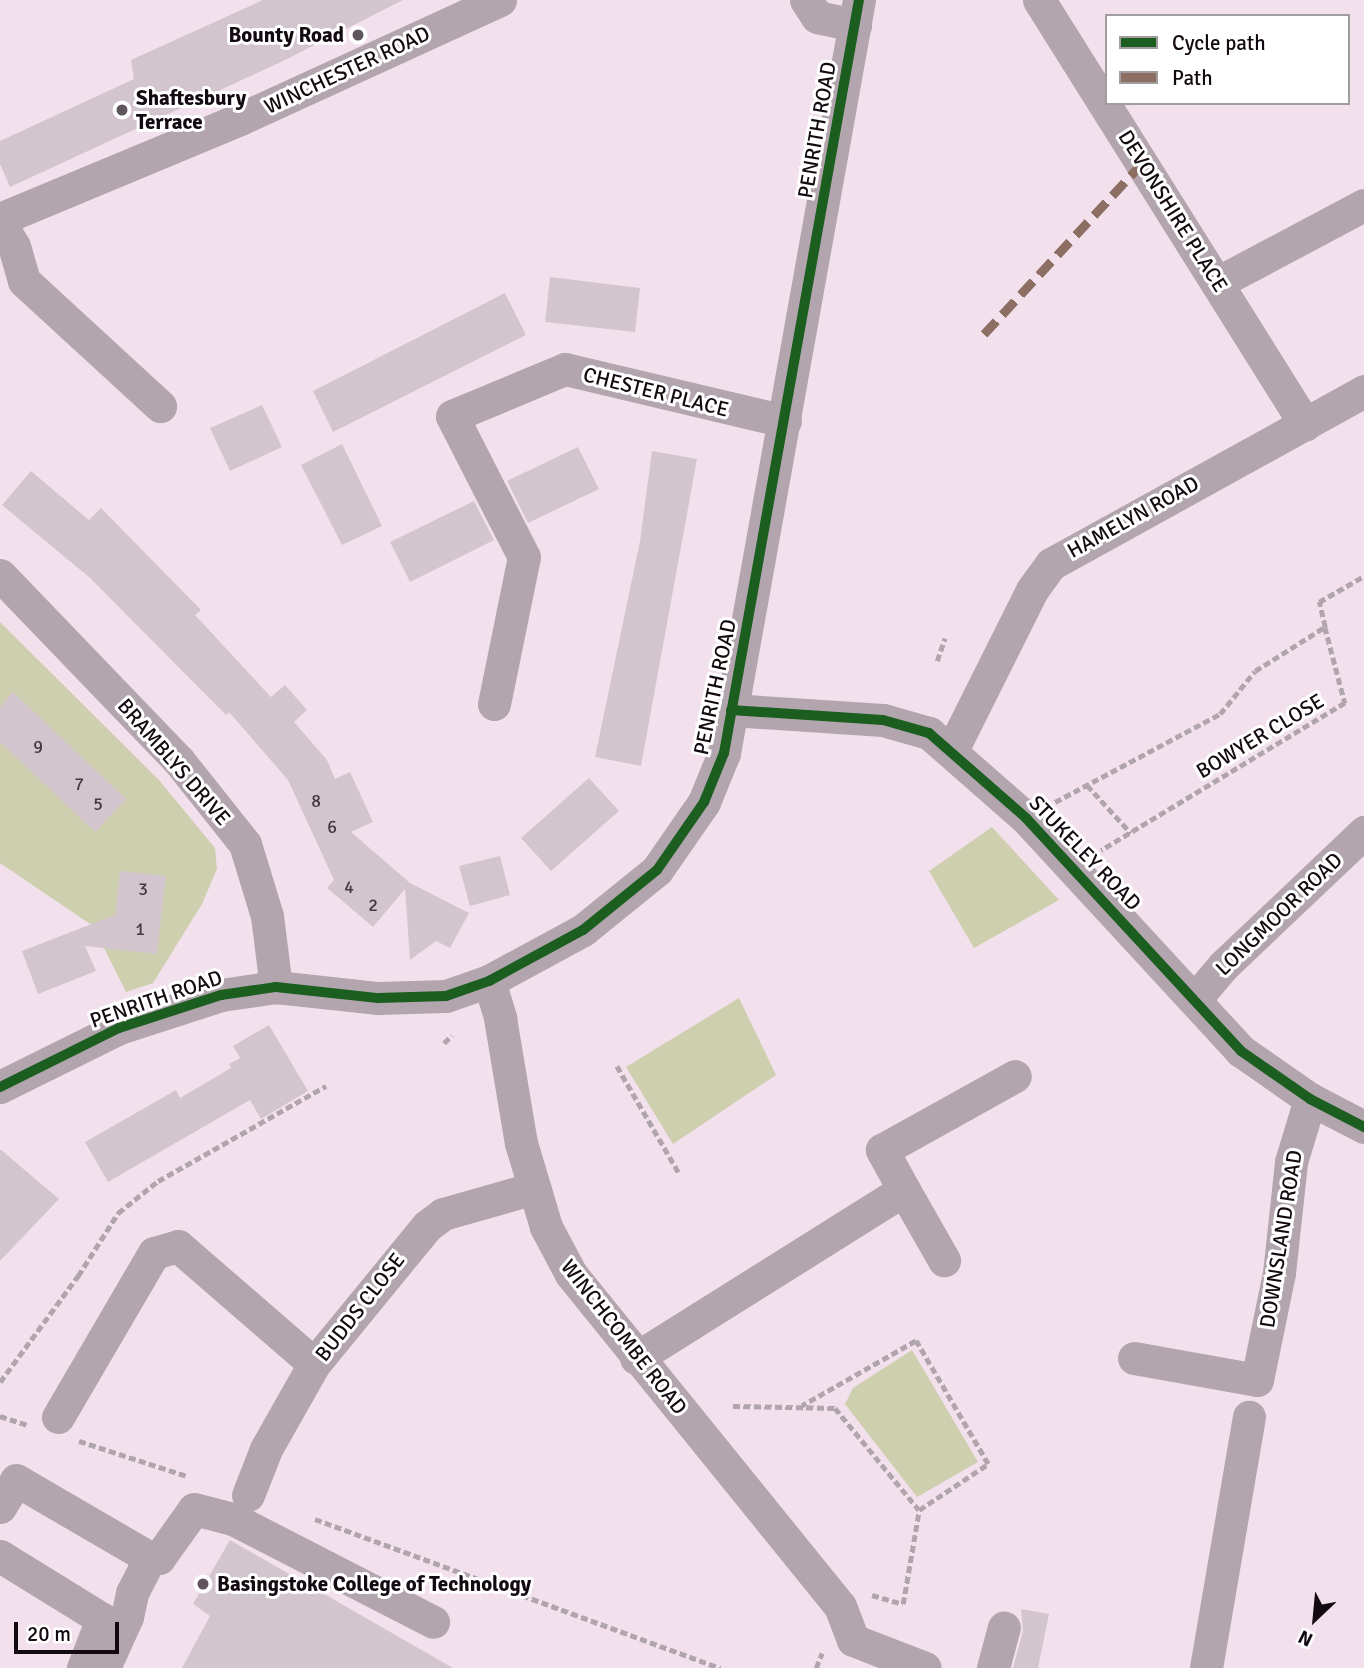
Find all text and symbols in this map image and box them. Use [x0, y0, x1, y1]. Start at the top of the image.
legend [1105, 14, 1350, 105]
street label: WINCHESTER ROAD [260, 21, 434, 119]
place label: Bounty Road [228, 22, 344, 48]
marker: Bounty Road [350, 27, 366, 43]
text: Cycle path [1172, 30, 1266, 56]
street label: PENRITH ROAD [793, 60, 841, 200]
text: Path [1172, 65, 1213, 91]
place label: Shaftesbury Terrace [136, 85, 246, 135]
marker: Shaftesbury Terrace [114, 102, 130, 118]
street label: DEVONSHIRE PLACE [1113, 125, 1233, 297]
street label: CHESTER PLACE [581, 362, 731, 422]
street label: HAMELYN ROAD [1063, 470, 1203, 564]
street label: PENRITH ROAD [688, 617, 742, 757]
street label: BOWYER CLOSE [1192, 688, 1328, 784]
street label: BRAMBLYS DRIVE [112, 694, 236, 830]
house number: 9 [33, 736, 43, 758]
house number: 7 [74, 773, 84, 795]
house number: 8 [311, 790, 321, 812]
street label: STUKELEY ROAD [1024, 790, 1146, 916]
house number: 5 [93, 793, 103, 815]
house number: 6 [327, 816, 337, 838]
street label: LONGMOOR ROAD [1211, 847, 1347, 981]
house number: 4 [344, 876, 354, 898]
house number: 3 [138, 878, 148, 900]
house number: 2 [368, 894, 378, 916]
house number: 1 [135, 918, 145, 940]
street label: PENRITH ROAD [87, 965, 225, 1033]
street label: DOWNSLAND ROAD [1255, 1148, 1307, 1330]
street label: BUDDS CLOSE [310, 1248, 410, 1366]
street label: WINCHCOMBE ROAD [556, 1254, 692, 1420]
place label: Basingstoke College of Technology [217, 1571, 531, 1597]
marker: Basingstoke College of Technology [195, 1576, 211, 1592]
north arrow [1280, 1584, 1350, 1654]
scale bar [18, 1608, 122, 1652]
text: 20 m [27, 1621, 71, 1647]
text: N [1295, 1624, 1317, 1652]

